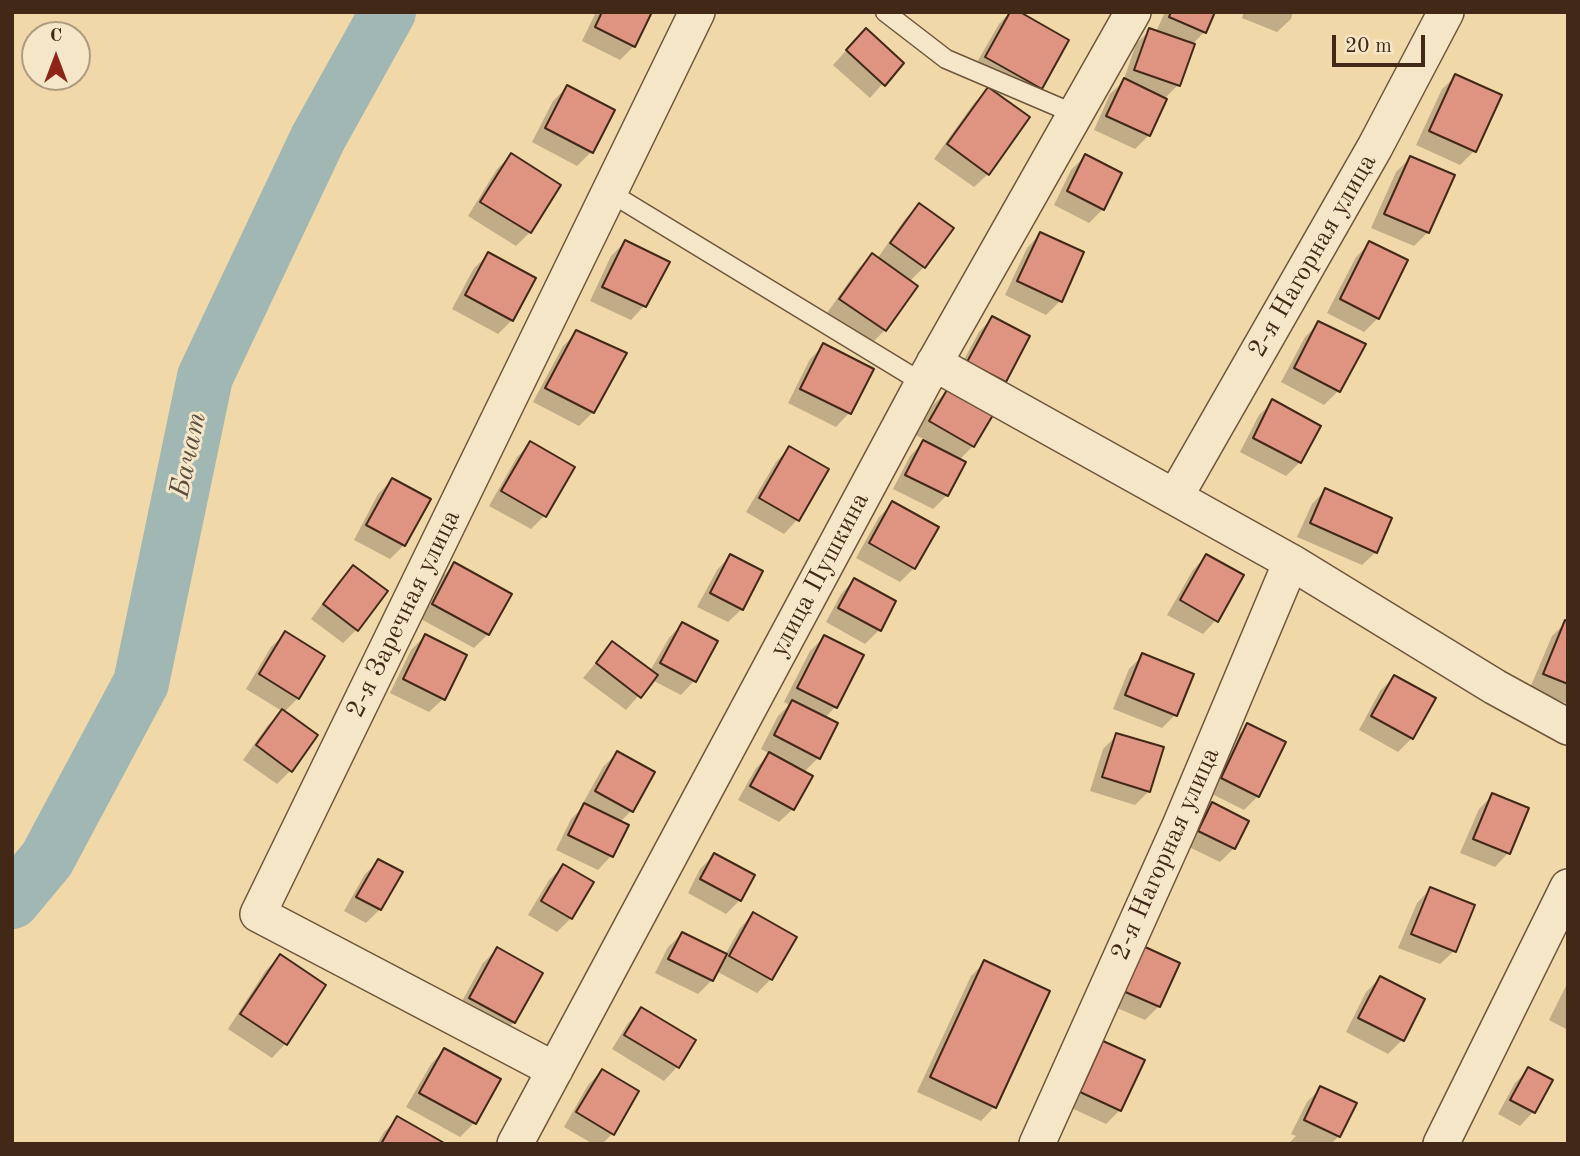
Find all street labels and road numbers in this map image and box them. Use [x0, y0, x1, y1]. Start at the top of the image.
street label: 2-я Нагорная улица [1242, 149, 1384, 363]
street label: улица Пушкина [764, 487, 876, 663]
street label: 2-я Заречная улица [340, 505, 468, 723]
street label: 2-я Нагорная улица [1105, 743, 1227, 965]

